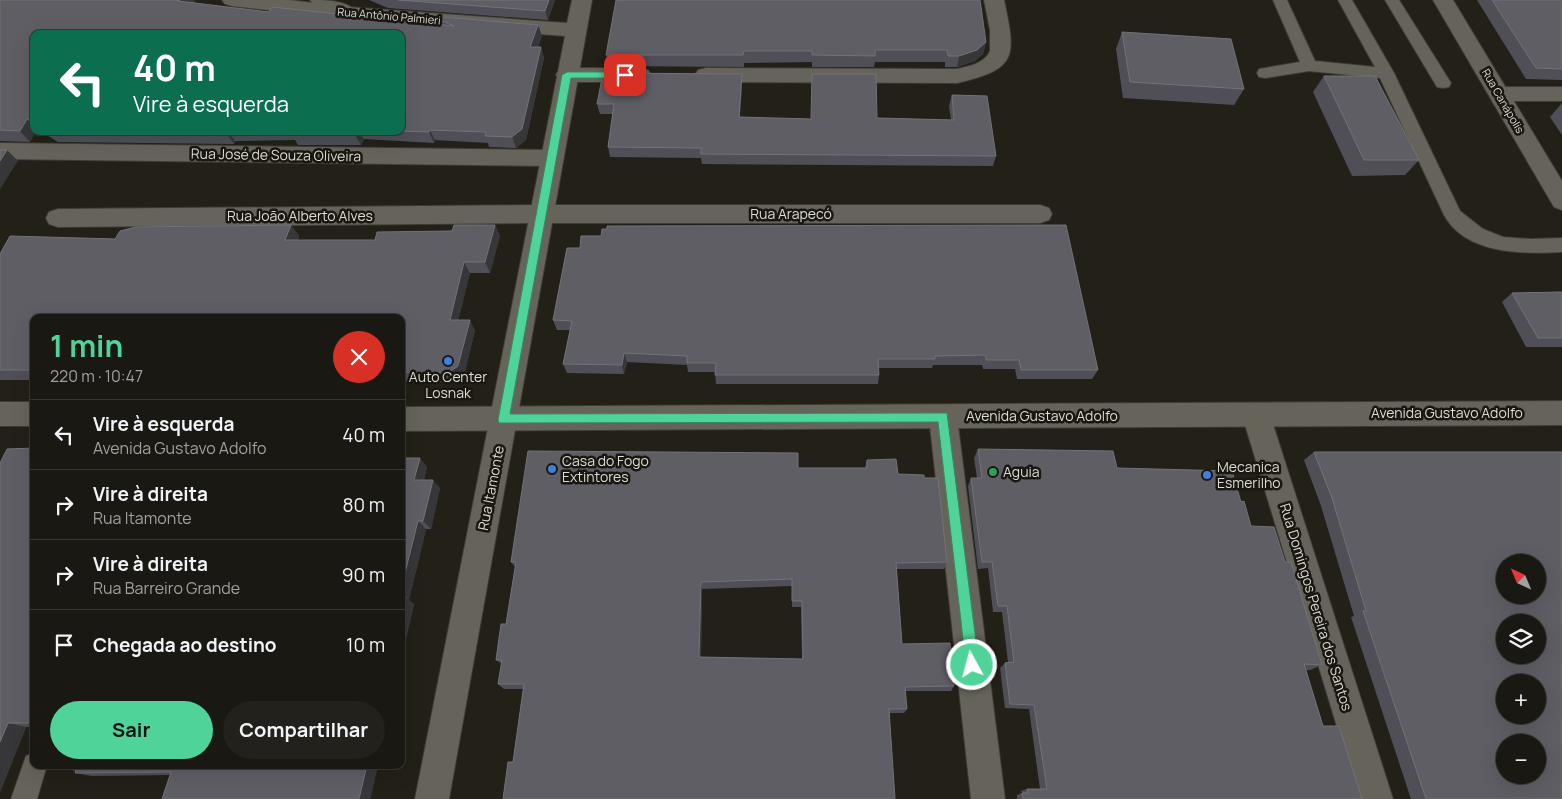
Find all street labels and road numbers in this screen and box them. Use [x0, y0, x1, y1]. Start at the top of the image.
street label: Rua Antônio Palmieri [337, 4, 441, 27]
street label: Rua Canápolis [1479, 66, 1528, 136]
street label: Rua José de Souza Oliveira [191, 144, 361, 165]
street label: Rua Arapecó [750, 204, 832, 223]
street label: Rua João Alberto Alves [227, 206, 373, 225]
street label: Avenida Gustavo Adolfo [1371, 403, 1523, 422]
street label: Avenida Gustavo Adolfo [966, 406, 1118, 425]
street label: Rua Itamonte [473, 444, 508, 532]
street label: Rua Domingos Pereira dos Santos [1276, 501, 1357, 713]

